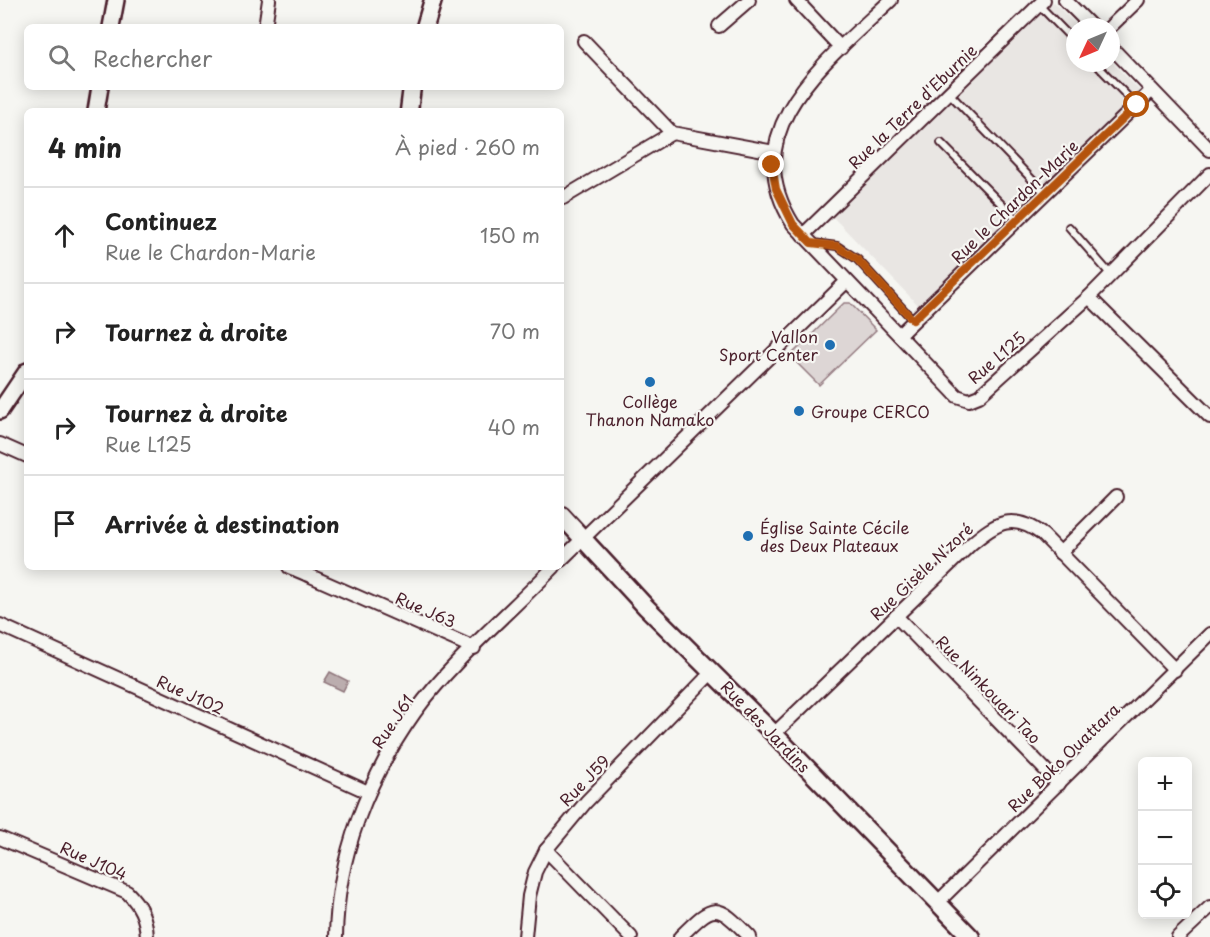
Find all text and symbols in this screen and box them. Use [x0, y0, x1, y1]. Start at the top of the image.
north arrow [1066, 18, 1120, 72]
search box [24, 24, 564, 90]
street label: Rue la Terre d'Eburnie [842, 38, 982, 174]
icon: search [45, 41, 78, 74]
text: Rechercher [93, 41, 212, 74]
route start [1123, 91, 1149, 117]
text: 4 min [48, 128, 122, 167]
text: À pied · 260 m [395, 132, 540, 162]
street label: Rue le Chardon-Marie [945, 134, 1083, 268]
route end [758, 151, 784, 177]
text: Continuez [105, 204, 217, 237]
icon: ahead [48, 219, 81, 252]
text: 150 m [480, 220, 540, 250]
text: Rue le Chardon-Marie [105, 237, 316, 267]
icon: right [48, 315, 81, 348]
text: Tournez à droite [105, 315, 288, 348]
text: 70 m [490, 316, 540, 346]
place label: Vallon Sport Center [719, 324, 819, 366]
street label: Rue L125 [962, 325, 1030, 389]
marker: Vallon Sport Center [823, 338, 837, 352]
marker: Collège Thanon Namako [643, 375, 657, 389]
place label: Collège Thanon Namako [586, 389, 714, 431]
text: Tournez à droite [105, 396, 288, 429]
place label: Groupe CERCO [811, 399, 930, 423]
marker: Groupe CERCO [792, 404, 806, 418]
icon: right [48, 411, 81, 444]
text: 40 m [488, 412, 540, 442]
text: Rue L125 [105, 429, 192, 459]
icon: arrive [48, 507, 81, 540]
text: Arrivée à destination [105, 507, 339, 540]
place label: Église Sainte Cécile des Deux Plateaux [760, 515, 909, 557]
street label: Rue Gisèle N'zoré [864, 517, 978, 625]
marker: Église Sainte Cécile des Deux Plateaux [741, 529, 755, 543]
street label: Rue J63 [392, 585, 460, 633]
street label: Rue Ninkouari Tao [931, 629, 1047, 749]
street label: Rue J102 [153, 668, 229, 720]
street label: Rue des Jardins [716, 675, 816, 777]
street label: Rue J61 [365, 689, 419, 753]
street label: Rue Boko Ouattara [1002, 697, 1124, 817]
street label: Rue J59 [553, 749, 615, 811]
map controls [1138, 757, 1192, 919]
button: + [1138, 757, 1192, 811]
button: − [1138, 811, 1192, 865]
street label: Rue J104 [57, 835, 131, 885]
button: locate [1138, 865, 1192, 919]

